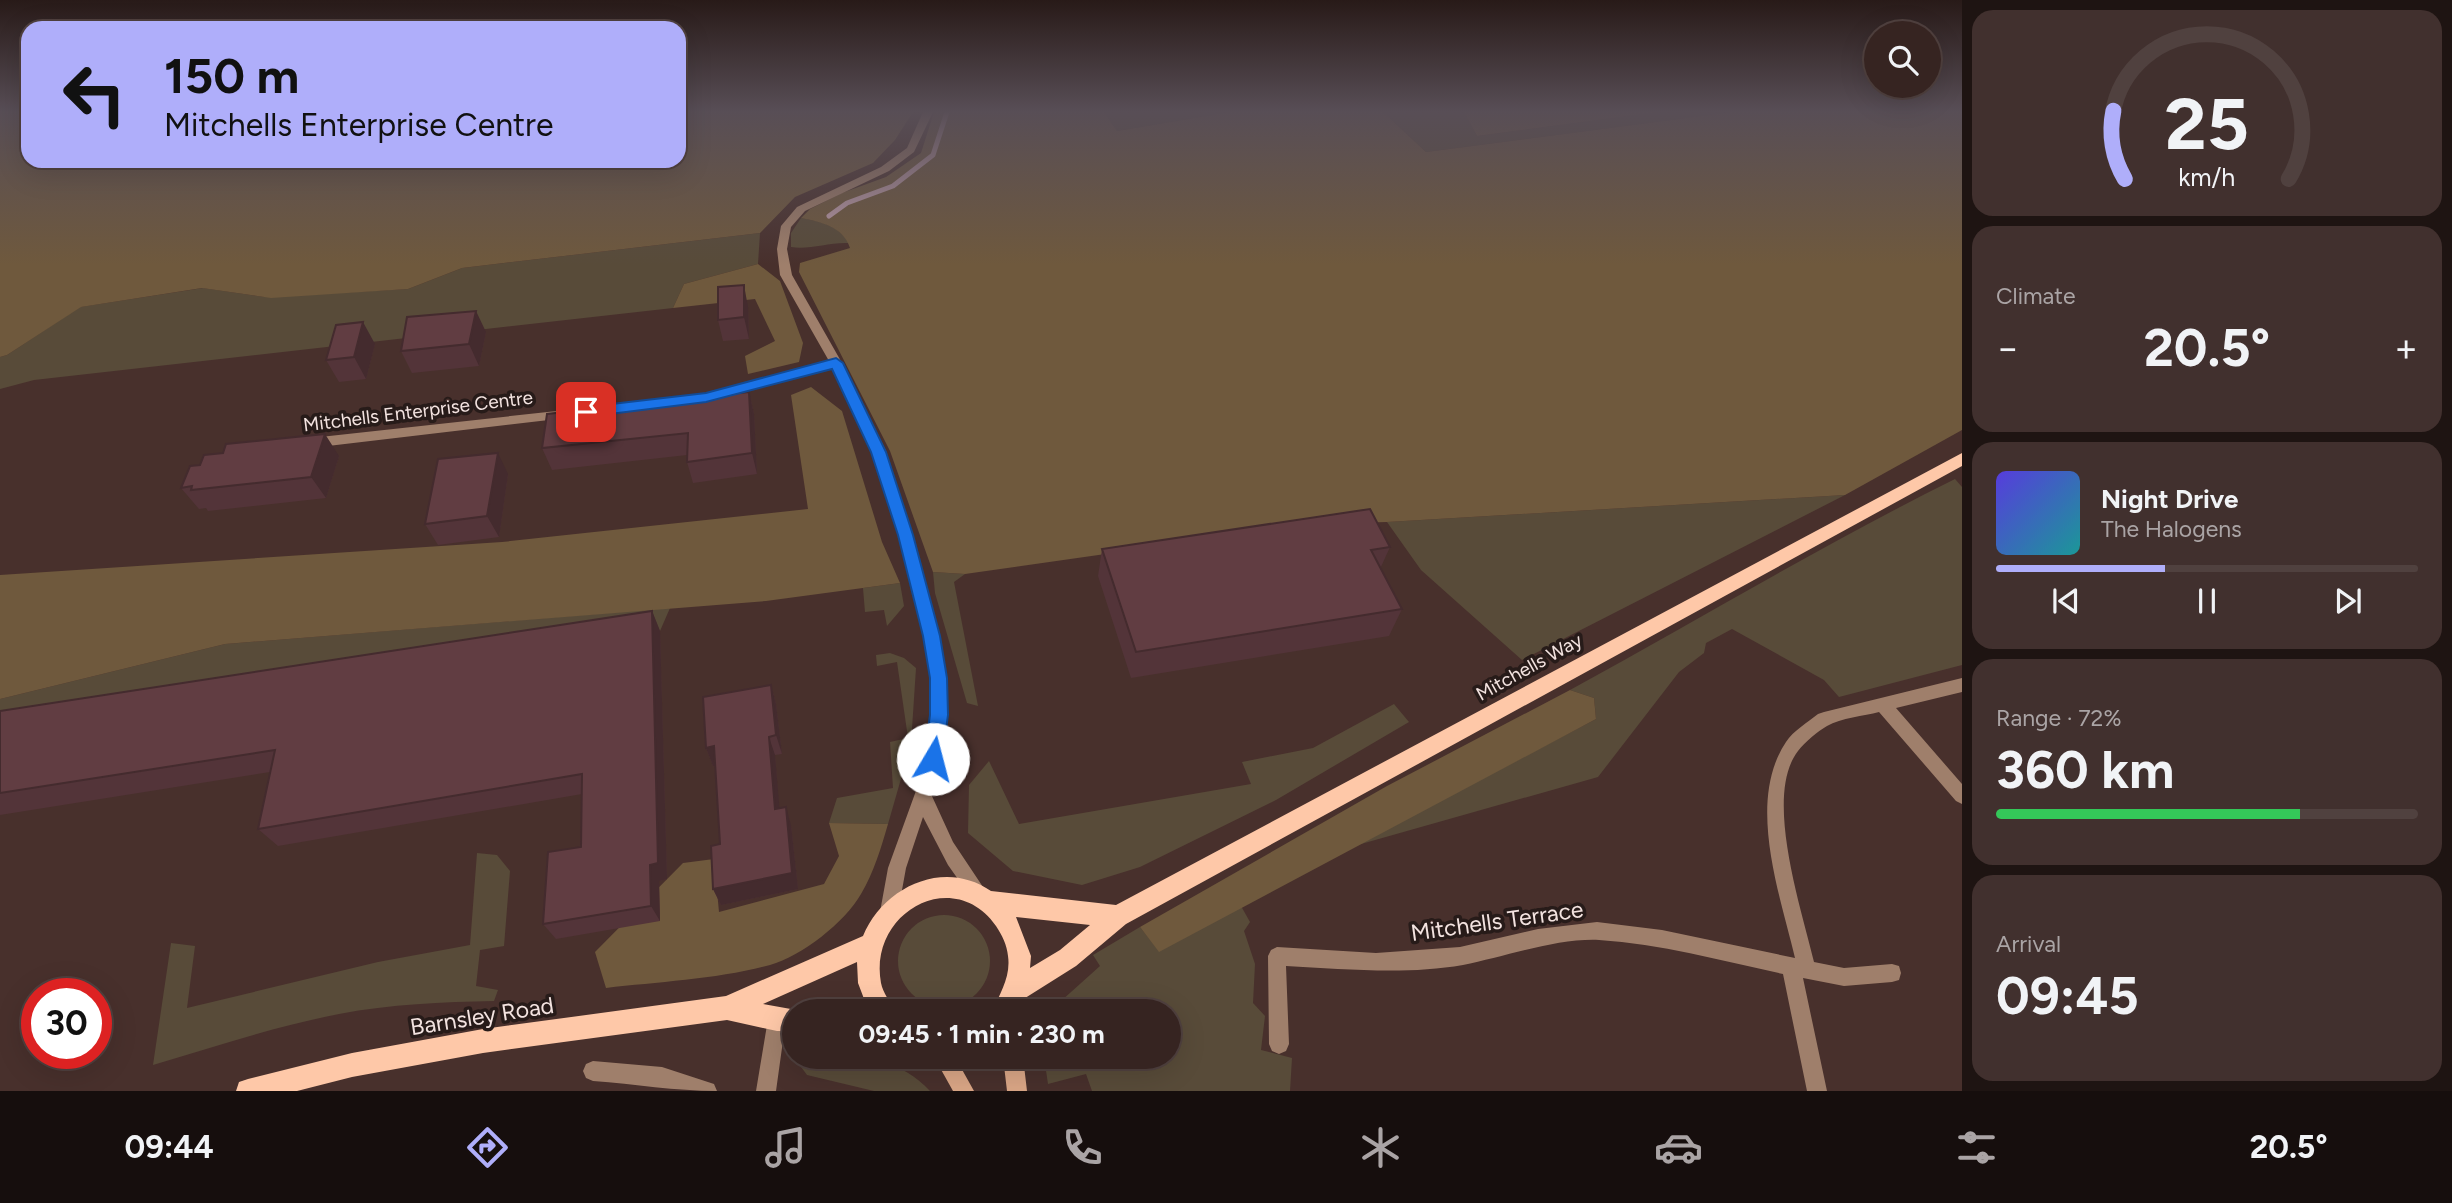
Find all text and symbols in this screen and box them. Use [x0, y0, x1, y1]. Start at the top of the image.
map controls [1864, 21, 1941, 98]
button: search [1864, 21, 1941, 98]
text: 150 m [164, 46, 299, 105]
icon: left [49, 49, 140, 140]
text: 25 [2165, 80, 2249, 167]
text: Mitchells Enterprise Centre [164, 106, 553, 144]
text: km/h [2178, 162, 2236, 192]
text: Climate [1996, 282, 2075, 310]
text: 20.5° [2144, 317, 2270, 379]
text: − [1996, 325, 2020, 371]
text: + [2394, 325, 2418, 371]
pin [556, 382, 616, 442]
street label: Mitchells Enterprise Centre [302, 385, 534, 437]
icon: arrive [567, 393, 605, 431]
text: Night Drive [2101, 483, 2238, 515]
text: The Halogens [2101, 515, 2242, 543]
icon: previous [2047, 582, 2085, 620]
icon: pause [2188, 582, 2226, 620]
icon: next [2329, 582, 2367, 620]
street label: Mitchells Way [1472, 628, 1586, 706]
text: Range · 72% [1996, 704, 2122, 732]
position arrow [896, 722, 970, 796]
text: 360 km [1996, 739, 2174, 801]
street label: Mitchells Terrace [1409, 895, 1585, 947]
text: Arrival [1996, 930, 2061, 958]
text: 09:45 [1996, 965, 2139, 1027]
speed limit sign: 30 [21, 978, 112, 1069]
street label: Barnsley Road [408, 991, 556, 1041]
text: 09:45 · 1 min · 230 m [858, 1018, 1105, 1050]
icon: directions [463, 1123, 512, 1172]
icon: music [761, 1123, 810, 1172]
icon: phone [1058, 1123, 1107, 1172]
icon: climate [1356, 1123, 1405, 1172]
icon: car [1654, 1123, 1703, 1172]
icon: filters [1952, 1123, 2001, 1172]
text: 09:44 [124, 1128, 214, 1166]
text: 20.5° [2250, 1128, 2328, 1166]

